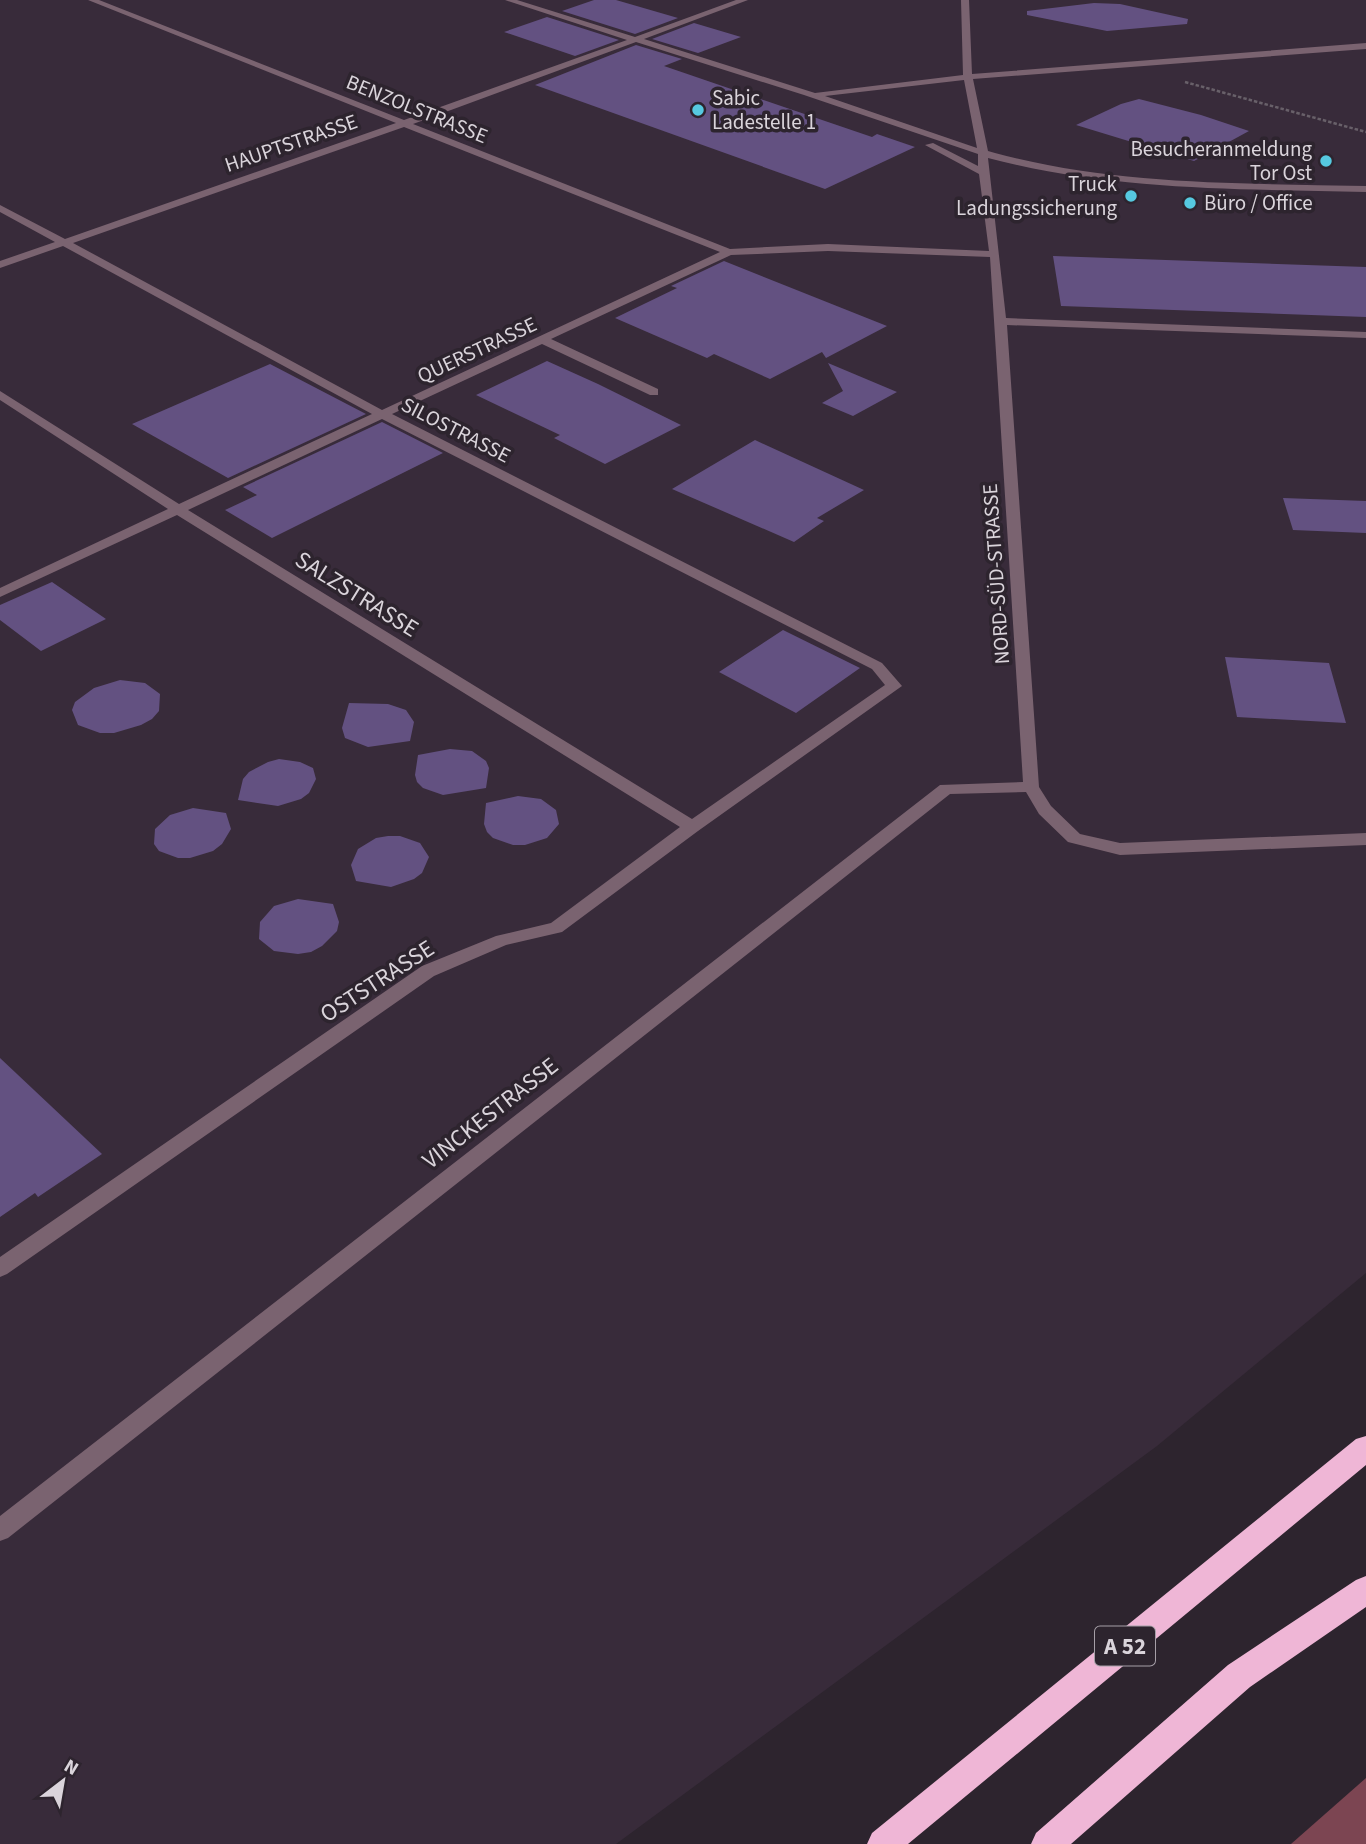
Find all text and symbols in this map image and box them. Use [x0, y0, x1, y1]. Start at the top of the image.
street label: BENZOLSTRASSE [342, 67, 492, 151]
place label: Sabic Ladestelle 1 [712, 83, 816, 137]
marker: Sabic Ladestelle 1 [690, 102, 706, 118]
street label: HAUPTSTRASSE [221, 106, 361, 180]
place label: Besucheranmeldung Tor Ost [1130, 134, 1312, 188]
marker: Besucheranmeldung Tor Ost [1318, 153, 1334, 169]
place label: Truck Ladungssicherung [956, 169, 1118, 223]
marker: Truck Ladungssicherung [1123, 188, 1139, 204]
place label: Büro / Office [1204, 188, 1313, 218]
marker: Büro / Office [1182, 195, 1198, 211]
street label: QUERSTRASSE [412, 309, 542, 391]
street label: SILOSTRASSE [396, 390, 516, 470]
street label: NORD-SÜD-STRASSE [975, 483, 1017, 665]
street label: SALZSTRASSE [288, 543, 425, 646]
street label: OSTSTRASSE [313, 931, 441, 1031]
street label: VINCKESTRASSE [415, 1049, 566, 1178]
road number: A 52 [1095, 1626, 1155, 1666]
north arrow [28, 1746, 98, 1816]
text: N [59, 1753, 83, 1783]

